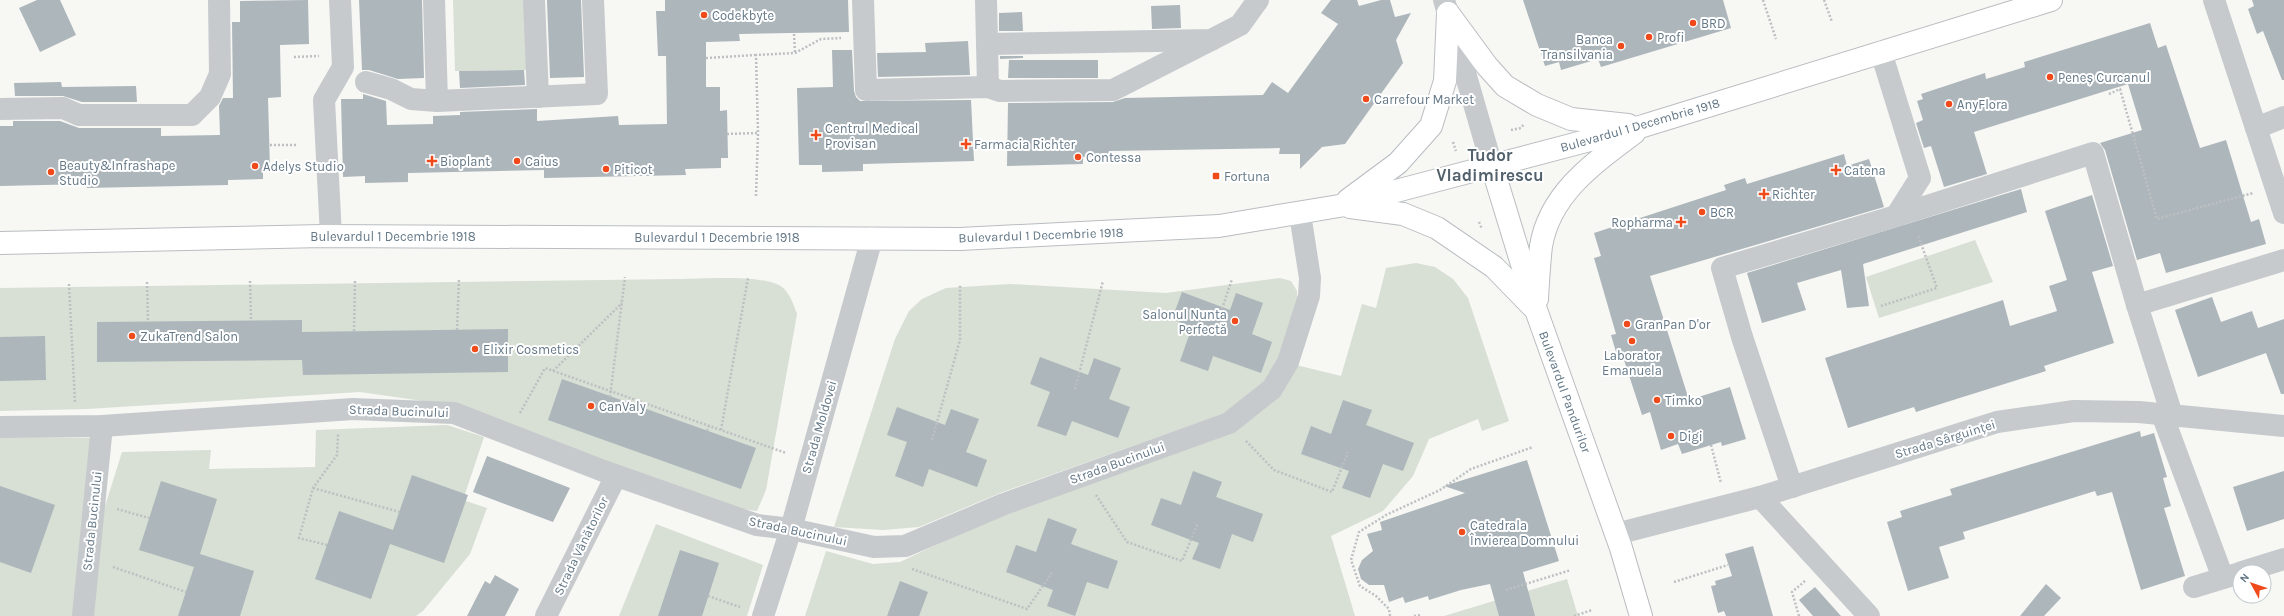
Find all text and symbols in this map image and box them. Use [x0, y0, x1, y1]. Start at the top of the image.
place label: Codekbyte [712, 8, 774, 23]
marker: Codekbyte [699, 10, 709, 20]
place label: BRD [1701, 16, 1726, 31]
marker: BRD [1688, 18, 1698, 28]
place label: Profi [1657, 30, 1684, 45]
place label: Banca Transilvania [1541, 32, 1613, 62]
marker: Profi [1644, 32, 1654, 42]
marker: Banca Transilvania [1616, 41, 1626, 51]
place label: Peneș Curcanul [2058, 70, 2150, 85]
marker: Peneș Curcanul [2045, 72, 2055, 82]
place label: Carrefour Market [1374, 92, 1474, 107]
marker: Carrefour Market [1361, 94, 1371, 104]
street label: Bulevardul 1 Decembrie 1918 [1558, 95, 1722, 155]
place label: AnyFlora [1957, 97, 2008, 112]
marker: AnyFlora [1944, 99, 1954, 109]
place label: Centrul Medical Provisan [825, 121, 918, 151]
marker: Centrul Medical Provisan [810, 129, 822, 141]
place label: Farmacia Richter [974, 137, 1075, 152]
marker: Farmacia Richter [961, 139, 971, 149]
district label: Tudor Vladimirescu [1436, 145, 1544, 185]
place label: Contessa [1086, 150, 1141, 165]
marker: Contessa [1073, 152, 1083, 162]
place label: Bioplant [440, 154, 490, 169]
place label: Caius [525, 154, 559, 169]
marker: Bioplant [427, 156, 437, 166]
marker: Caius [512, 156, 522, 166]
place label: Beauty&Infrashape Studio [59, 158, 176, 188]
place label: Adelys Studio [263, 159, 344, 174]
marker: Adelys Studio [250, 161, 260, 171]
place label: Piticot [614, 162, 653, 177]
place label: Catena [1844, 163, 1886, 178]
marker: Piticot [601, 164, 611, 174]
marker: Catena [1831, 165, 1841, 175]
marker: Beauty&Infrashape Studio [46, 167, 56, 177]
place label: Fortuna [1224, 169, 1270, 184]
marker: Fortuna [1211, 171, 1221, 181]
place label: Richter [1772, 187, 1815, 202]
marker: Richter [1759, 189, 1769, 199]
place label: BCR [1710, 205, 1734, 220]
marker: BCR [1697, 207, 1707, 217]
place label: Ropharma [1611, 215, 1673, 230]
marker: Ropharma [1676, 217, 1686, 227]
street label: Bulevardul 1 Decembrie 1918 [958, 225, 1124, 245]
street label: Bulevardul 1 Decembrie 1918 [310, 229, 476, 244]
street label: Bulevardul 1 Decembrie 1918 [634, 230, 800, 245]
place label: Salonul Nunta Perfectă [1142, 307, 1227, 337]
marker: Salonul Nunta Perfectă [1230, 316, 1240, 326]
place label: GranPan D'or [1635, 317, 1711, 332]
marker: GranPan D'or [1622, 319, 1632, 329]
place label: ZukaTrend Salon [140, 329, 238, 344]
street label: Bulevardul Pandurilor [1536, 329, 1594, 455]
marker: ZukaTrend Salon [127, 331, 137, 341]
marker: Laborator Emanuela [1627, 336, 1637, 346]
place label: Elixir Cosmetics [483, 342, 579, 357]
marker: Elixir Cosmetics [470, 344, 480, 354]
place label: Laborator Emanuela [1602, 348, 1662, 378]
street label: Strada Moldovei [799, 379, 839, 475]
place label: Timko [1665, 393, 1702, 408]
marker: Timko [1652, 395, 1662, 405]
place label: CanValy [599, 399, 646, 414]
marker: CanValy [586, 401, 596, 411]
street label: Strada Bucinului [349, 402, 449, 420]
street label: Strada Sârguinței [1893, 417, 1997, 461]
place label: Digi [1679, 429, 1703, 444]
marker: Digi [1666, 431, 1676, 441]
street label: Strada Bucinului [1067, 439, 1167, 487]
street label: Strada Bucinului [79, 470, 105, 572]
street label: Strada Vânătorilor [551, 494, 611, 598]
street label: Strada Bucinului [747, 513, 849, 549]
place label: Catedrala Învierea Domnului [1469, 518, 1579, 548]
marker: Catedrala Învierea Domnului [1457, 527, 1467, 537]
north arrow [2232, 564, 2272, 604]
text: N [2237, 571, 2252, 585]

